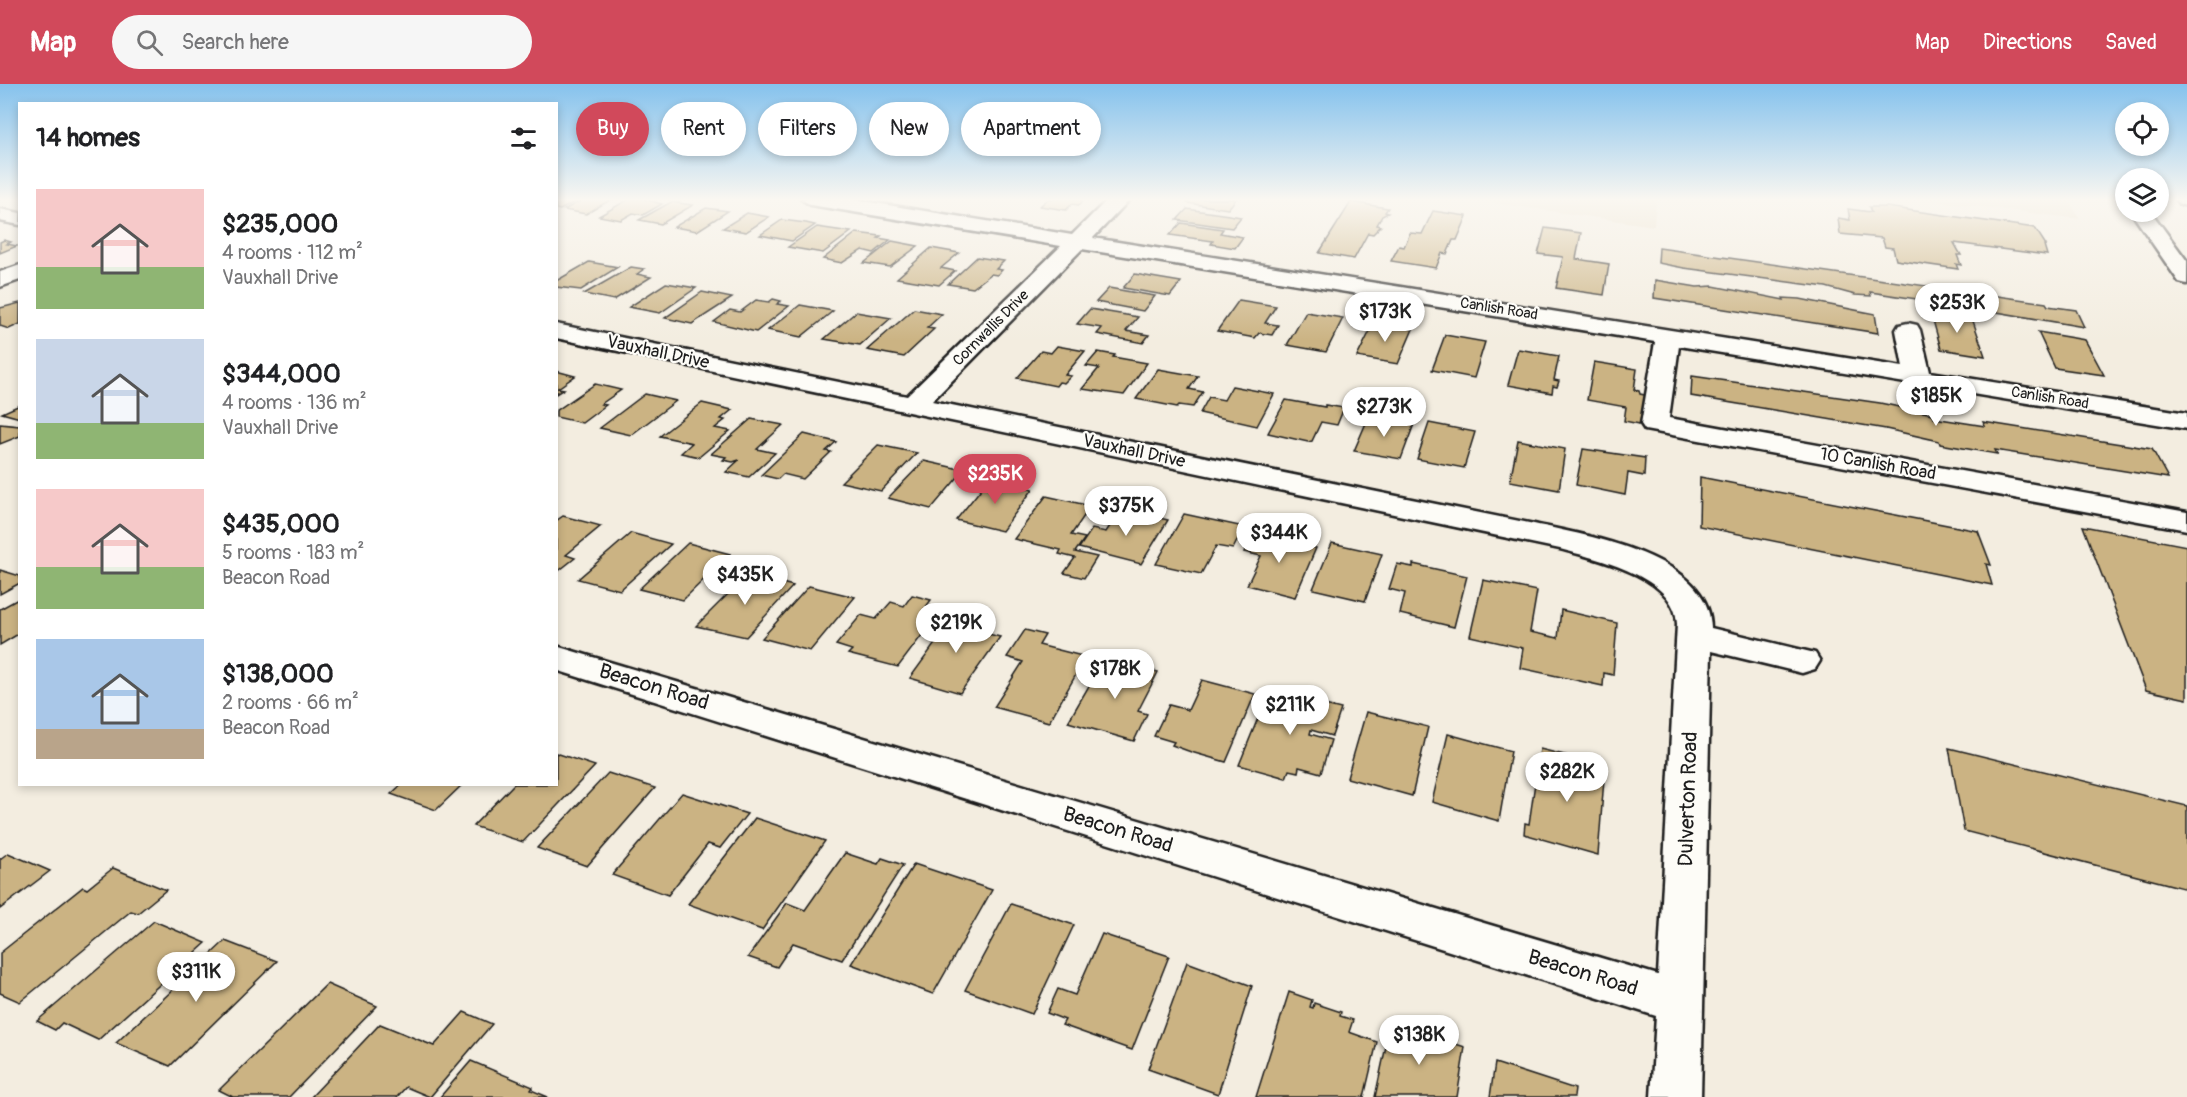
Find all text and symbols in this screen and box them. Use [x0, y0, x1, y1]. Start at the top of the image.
search box [112, 15, 532, 69]
text: Map [30, 25, 76, 60]
icon: search [133, 26, 166, 59]
text: Search here [181, 28, 289, 56]
text: Map [1915, 29, 1950, 56]
text: Directions [1983, 29, 2072, 56]
text: Saved [2105, 29, 2157, 56]
chip: Buy [576, 102, 649, 156]
chip: Rent [661, 102, 746, 156]
chip: Filters [758, 102, 857, 156]
chip: New [869, 102, 949, 156]
chip: Apartment [961, 102, 1101, 156]
map controls [2115, 102, 2169, 222]
button: locate [2115, 102, 2169, 156]
text: 14 homes [36, 122, 140, 154]
icon: filters [507, 122, 540, 155]
button: layers [2115, 168, 2169, 222]
text: $235,000 [222, 208, 338, 240]
icon: home [84, 213, 156, 285]
text: 4 rooms · 112 m² [222, 240, 363, 265]
text: Vauxhall Drive [222, 265, 338, 290]
pin: $253K [1915, 283, 1999, 334]
street label: Cornwallis Drive [949, 285, 1034, 370]
text: $253K [1929, 290, 1985, 315]
pin: $173K [1343, 292, 1427, 343]
street label: Canlish Road [1459, 293, 1539, 325]
text: $173K [1359, 299, 1411, 324]
street label: Vauxhall Drive [604, 330, 712, 374]
text: $344,000 [222, 358, 341, 390]
icon: home [84, 363, 156, 435]
pin: $185K [1894, 376, 1978, 427]
street label: Canlish Road [2010, 382, 2090, 414]
text: $185K [1910, 383, 1962, 408]
pin: $273K [1342, 387, 1426, 438]
text: 4 rooms · 136 m² [222, 390, 367, 415]
text: $273K [1356, 394, 1412, 419]
text: Vauxhall Drive [222, 415, 338, 440]
street label: Vauxhall Drive [1080, 429, 1188, 473]
street label: 10 Canlish Road [1818, 442, 1938, 486]
pin: $235K [953, 454, 1037, 505]
text: $235K [967, 461, 1023, 486]
pin: $375K [1084, 486, 1168, 537]
text: $375K [1098, 493, 1154, 518]
text: $435,000 [222, 508, 340, 540]
icon: home [84, 513, 156, 585]
pin: $344K [1237, 513, 1321, 564]
text: $344K [1250, 520, 1308, 545]
text: 5 rooms · 183 m² [222, 540, 364, 565]
pin: $435K [703, 555, 787, 606]
text: $435K [717, 562, 773, 587]
text: Beacon Road [222, 565, 330, 590]
pin: $219K [914, 603, 998, 654]
text: $219K [930, 610, 982, 635]
pin: $178K [1073, 649, 1157, 700]
text: $178K [1089, 656, 1141, 681]
street label: Beacon Road [596, 657, 712, 717]
text: $138,000 [222, 658, 334, 690]
icon: home [84, 663, 156, 735]
pin: $211K [1248, 685, 1332, 736]
text: 2 rooms · 66 m² [222, 690, 359, 715]
text: $211K [1265, 692, 1315, 717]
text: Beacon Road [222, 715, 330, 740]
street label: Dulverton Road [1672, 731, 1704, 867]
pin: $282K [1525, 752, 1609, 803]
text: $282K [1539, 759, 1595, 784]
street label: Beacon Road [1060, 800, 1176, 860]
street label: Beacon Road [1525, 943, 1641, 1003]
pin: $311K [154, 952, 238, 1003]
text: $311K [171, 959, 221, 984]
pin: $138K [1377, 1015, 1461, 1066]
text: $138K [1393, 1022, 1445, 1047]

